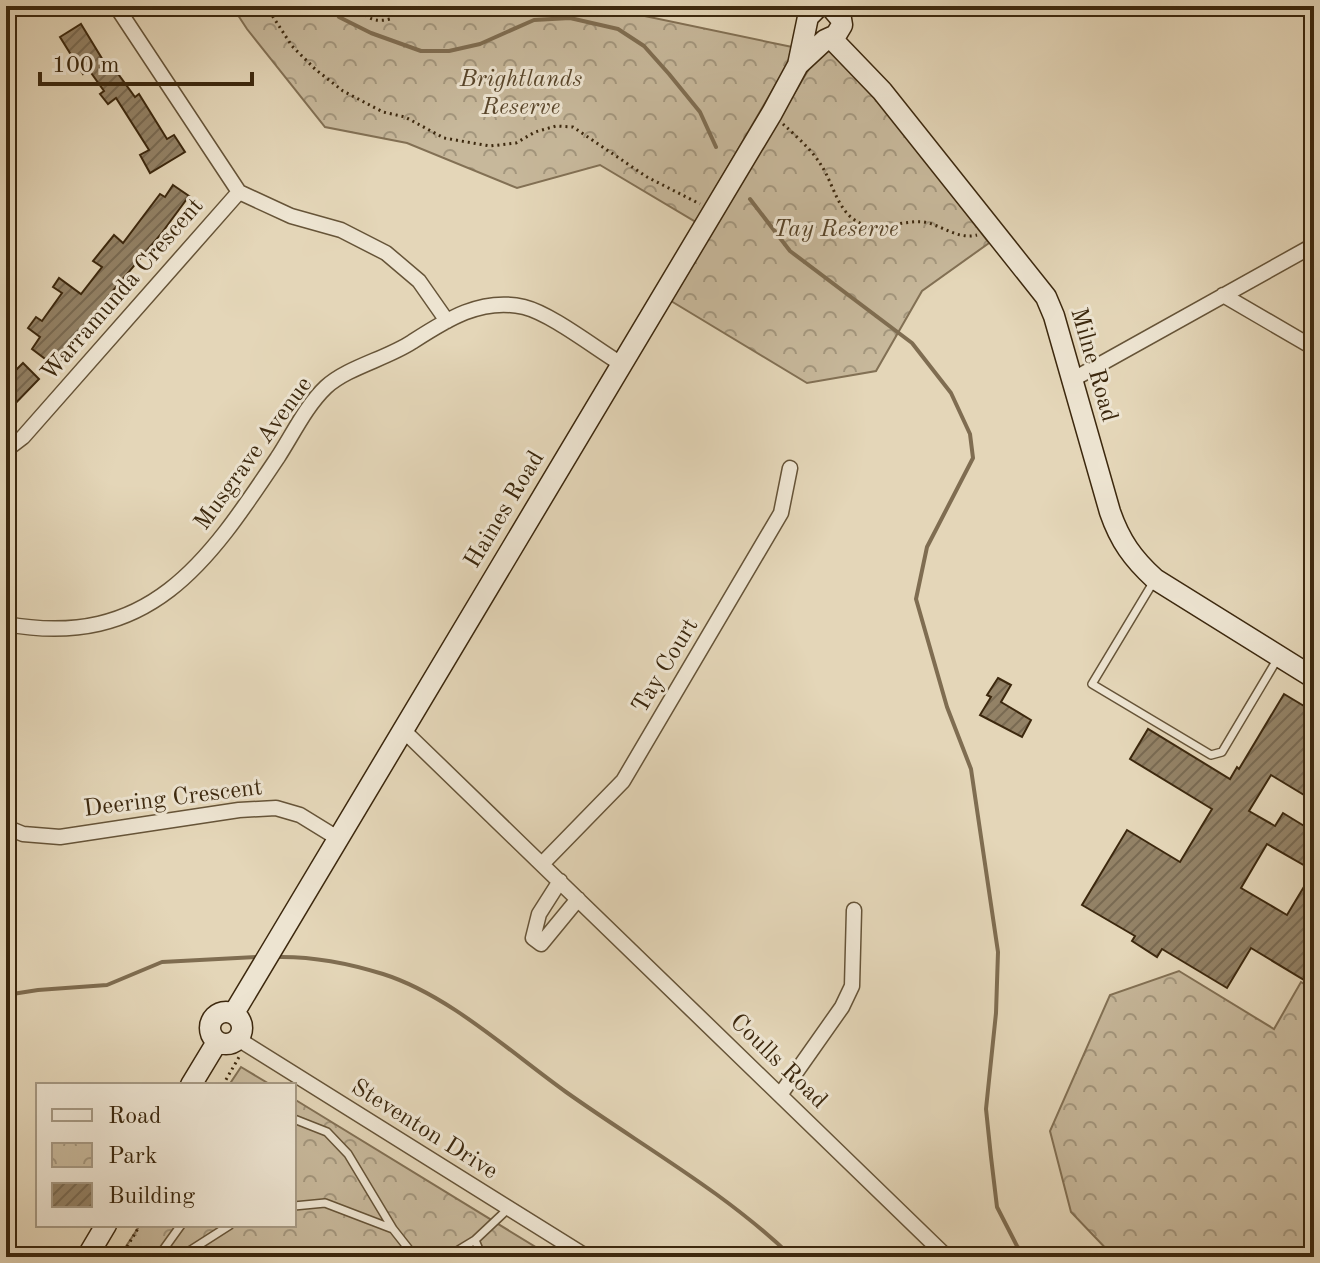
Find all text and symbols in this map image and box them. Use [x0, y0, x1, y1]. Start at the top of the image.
scale bar [40, 36, 252, 86]
text: 100 m [52, 54, 120, 78]
park label: Brightlands Reserve [459, 68, 582, 120]
street label: Warramunda Crescent [37, 194, 209, 386]
park label: Tay Reserve [773, 218, 899, 242]
street label: Milne Road [1065, 305, 1121, 425]
street label: Musgrave Avenue [191, 373, 317, 535]
street label: Haines Road [461, 447, 549, 573]
street label: Tay Court [628, 614, 704, 718]
street label: Deering Crescent [82, 776, 264, 822]
street label: Coulls Road [725, 1010, 831, 1114]
street label: Steventon Drive [347, 1075, 501, 1185]
legend [36, 1083, 296, 1227]
text: Road [108, 1105, 161, 1129]
text: Park [108, 1145, 157, 1169]
text: Building [108, 1185, 195, 1209]

